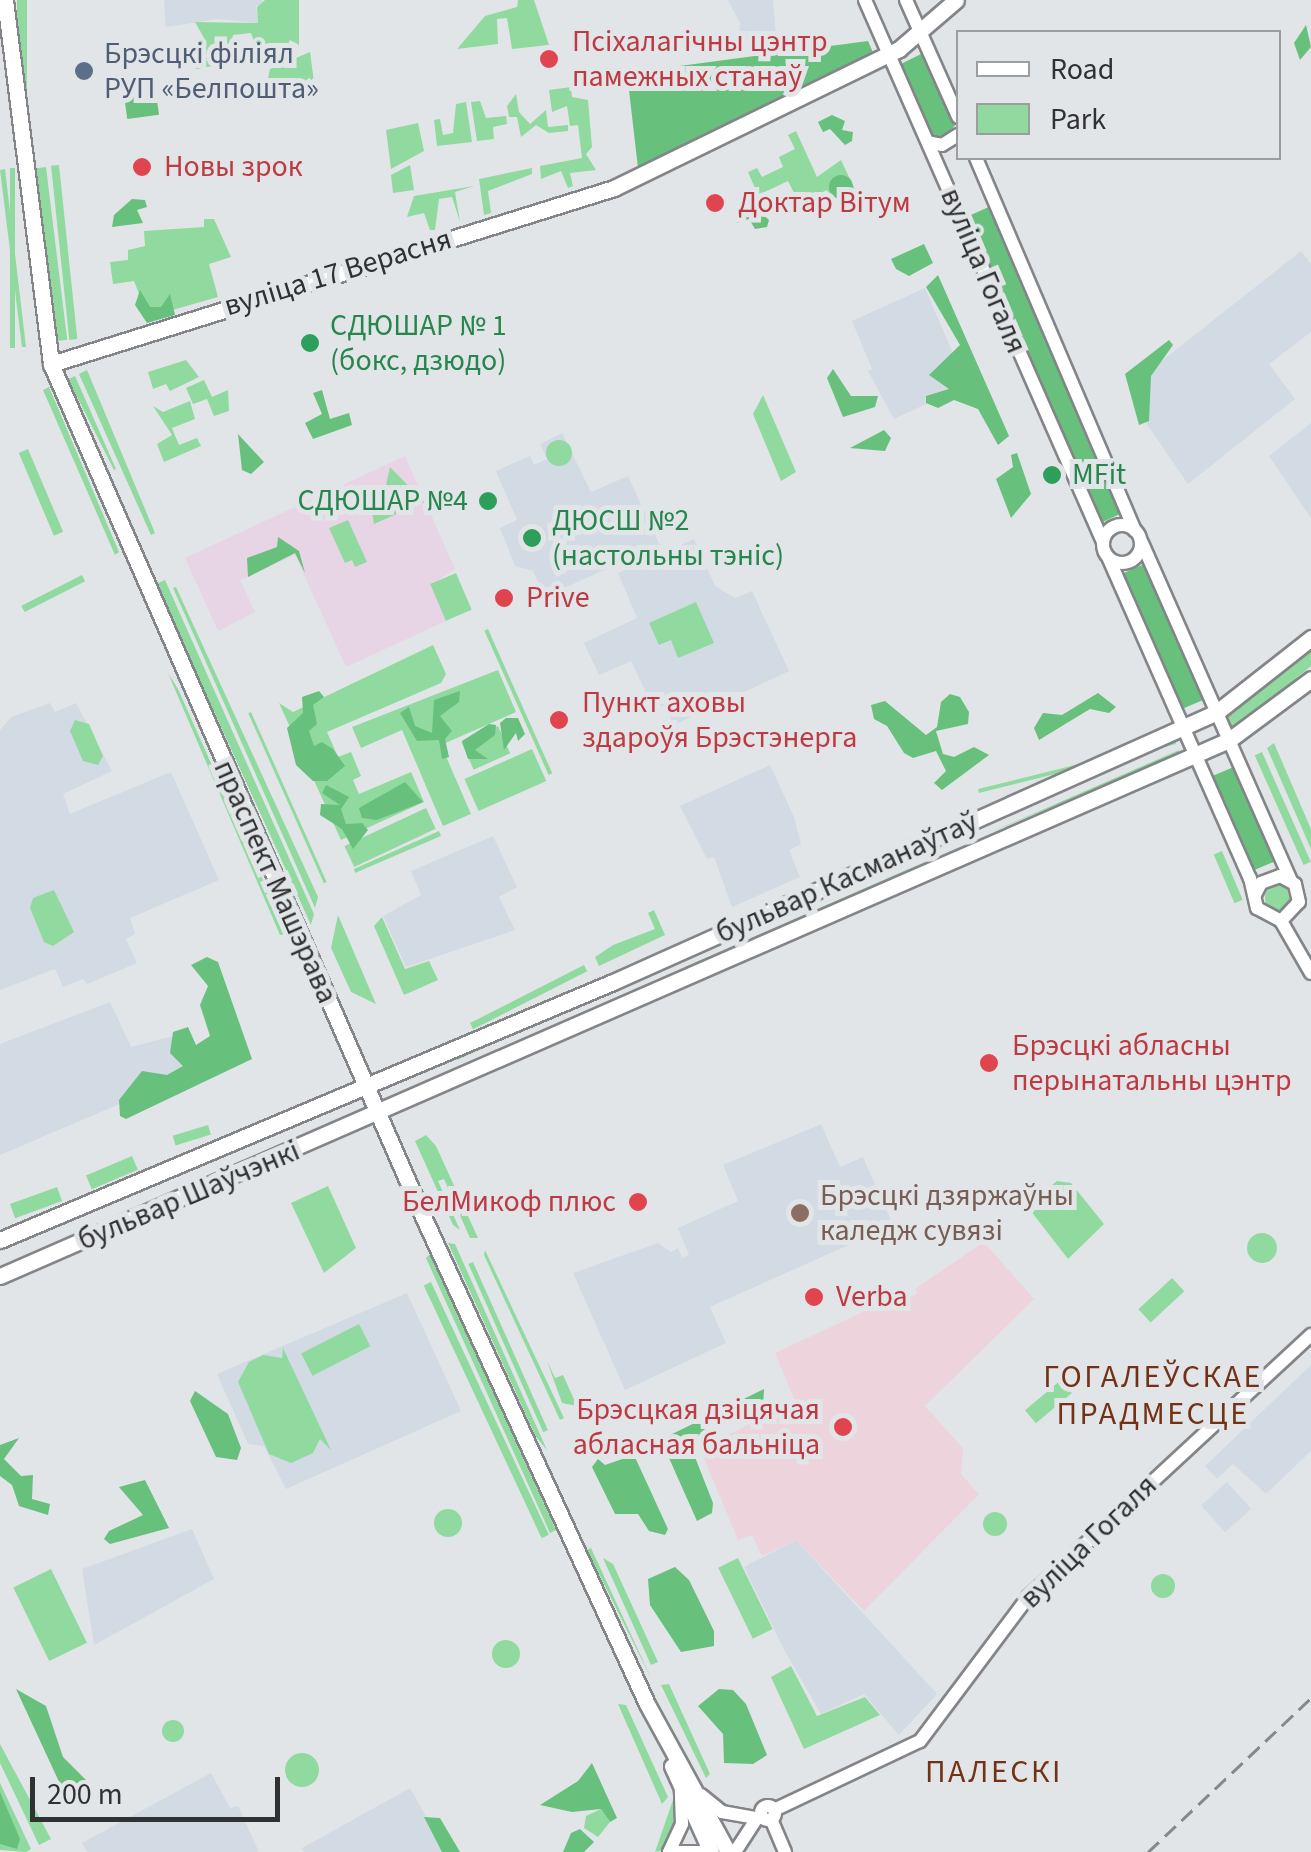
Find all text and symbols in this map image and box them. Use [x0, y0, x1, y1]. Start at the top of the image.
place label: Псіхалагічны цэнтр памежных станаў [572, 24, 828, 94]
legend [956, 30, 1281, 160]
place label: Брэсцкі філіял РУП «Белпошта» [104, 36, 319, 106]
marker: Псіхалагічны цэнтр памежных станаў [536, 46, 562, 72]
text: Road [1050, 48, 1114, 91]
marker: Брэсцкі філіял РУП «Белпошта» [73, 60, 95, 82]
text: Park [1050, 98, 1106, 141]
place label: Новы зрок [164, 149, 303, 185]
marker: Новы зрок [129, 154, 155, 180]
street label: вуліца Гогаля [932, 183, 1034, 359]
place label: Доктар Вітум [738, 185, 911, 221]
marker: Доктар Вітум [702, 190, 728, 216]
street label: вуліца 17 Верасня [220, 221, 456, 325]
place label: СДЮШАР № 1 (бокс, дзюдо) [330, 308, 507, 378]
marker: СДЮШАР № 1 (бокс, дзюдо) [299, 332, 321, 354]
place label: MFit [1072, 457, 1126, 493]
marker: MFit [1041, 464, 1063, 486]
place label: СДЮШАР №4 [297, 483, 468, 519]
marker: СДЮШАР №4 [477, 490, 499, 512]
place label: ДЮСШ №2 (настольны тэніс) [552, 503, 784, 574]
marker: ДЮСШ №2 (настольны тэніс) [521, 527, 543, 549]
place label: Prive [526, 580, 590, 616]
marker: Prive [491, 585, 517, 611]
place label: Пункт аховы здароўя Брэстэнерга [582, 685, 857, 756]
marker: Пункт аховы здароўя Брэстэнерга [546, 707, 572, 733]
street label: праспект Машэрава [205, 755, 345, 1009]
street label: бульвар Касманаўтаў [711, 804, 983, 952]
place label: Брэсцкі абласны перынатальны цэнтр [1012, 1028, 1292, 1098]
marker: Брэсцкі абласны перынатальны цэнтр [976, 1050, 1002, 1076]
street label: бульвар Шаўчэнкі [73, 1133, 305, 1259]
place label: Брэсцкі дзяржаўны каледж сувязі [820, 1178, 1074, 1248]
place label: БелМикоф плюс [402, 1184, 616, 1220]
marker: БелМикоф плюс [625, 1189, 651, 1215]
marker: Брэсцкі дзяржаўны каледж сувязі [789, 1202, 811, 1224]
place label: Verba [836, 1279, 908, 1315]
marker: Verba [801, 1284, 827, 1310]
district label: ГОГАЛЕЎСКАЕ ПРАДМЕСЦЕ [1043, 1359, 1263, 1434]
place label: Брэсцкая дзіцячая абласная бальніца [573, 1392, 820, 1462]
marker: Брэсцкая дзіцячая абласная бальніца [830, 1414, 856, 1440]
street label: вуліца Гогаля [1013, 1468, 1165, 1616]
district label: ПАЛЕСКІ [925, 1753, 1063, 1791]
scale bar [35, 1757, 285, 1819]
text: 200 m [47, 1773, 123, 1816]

